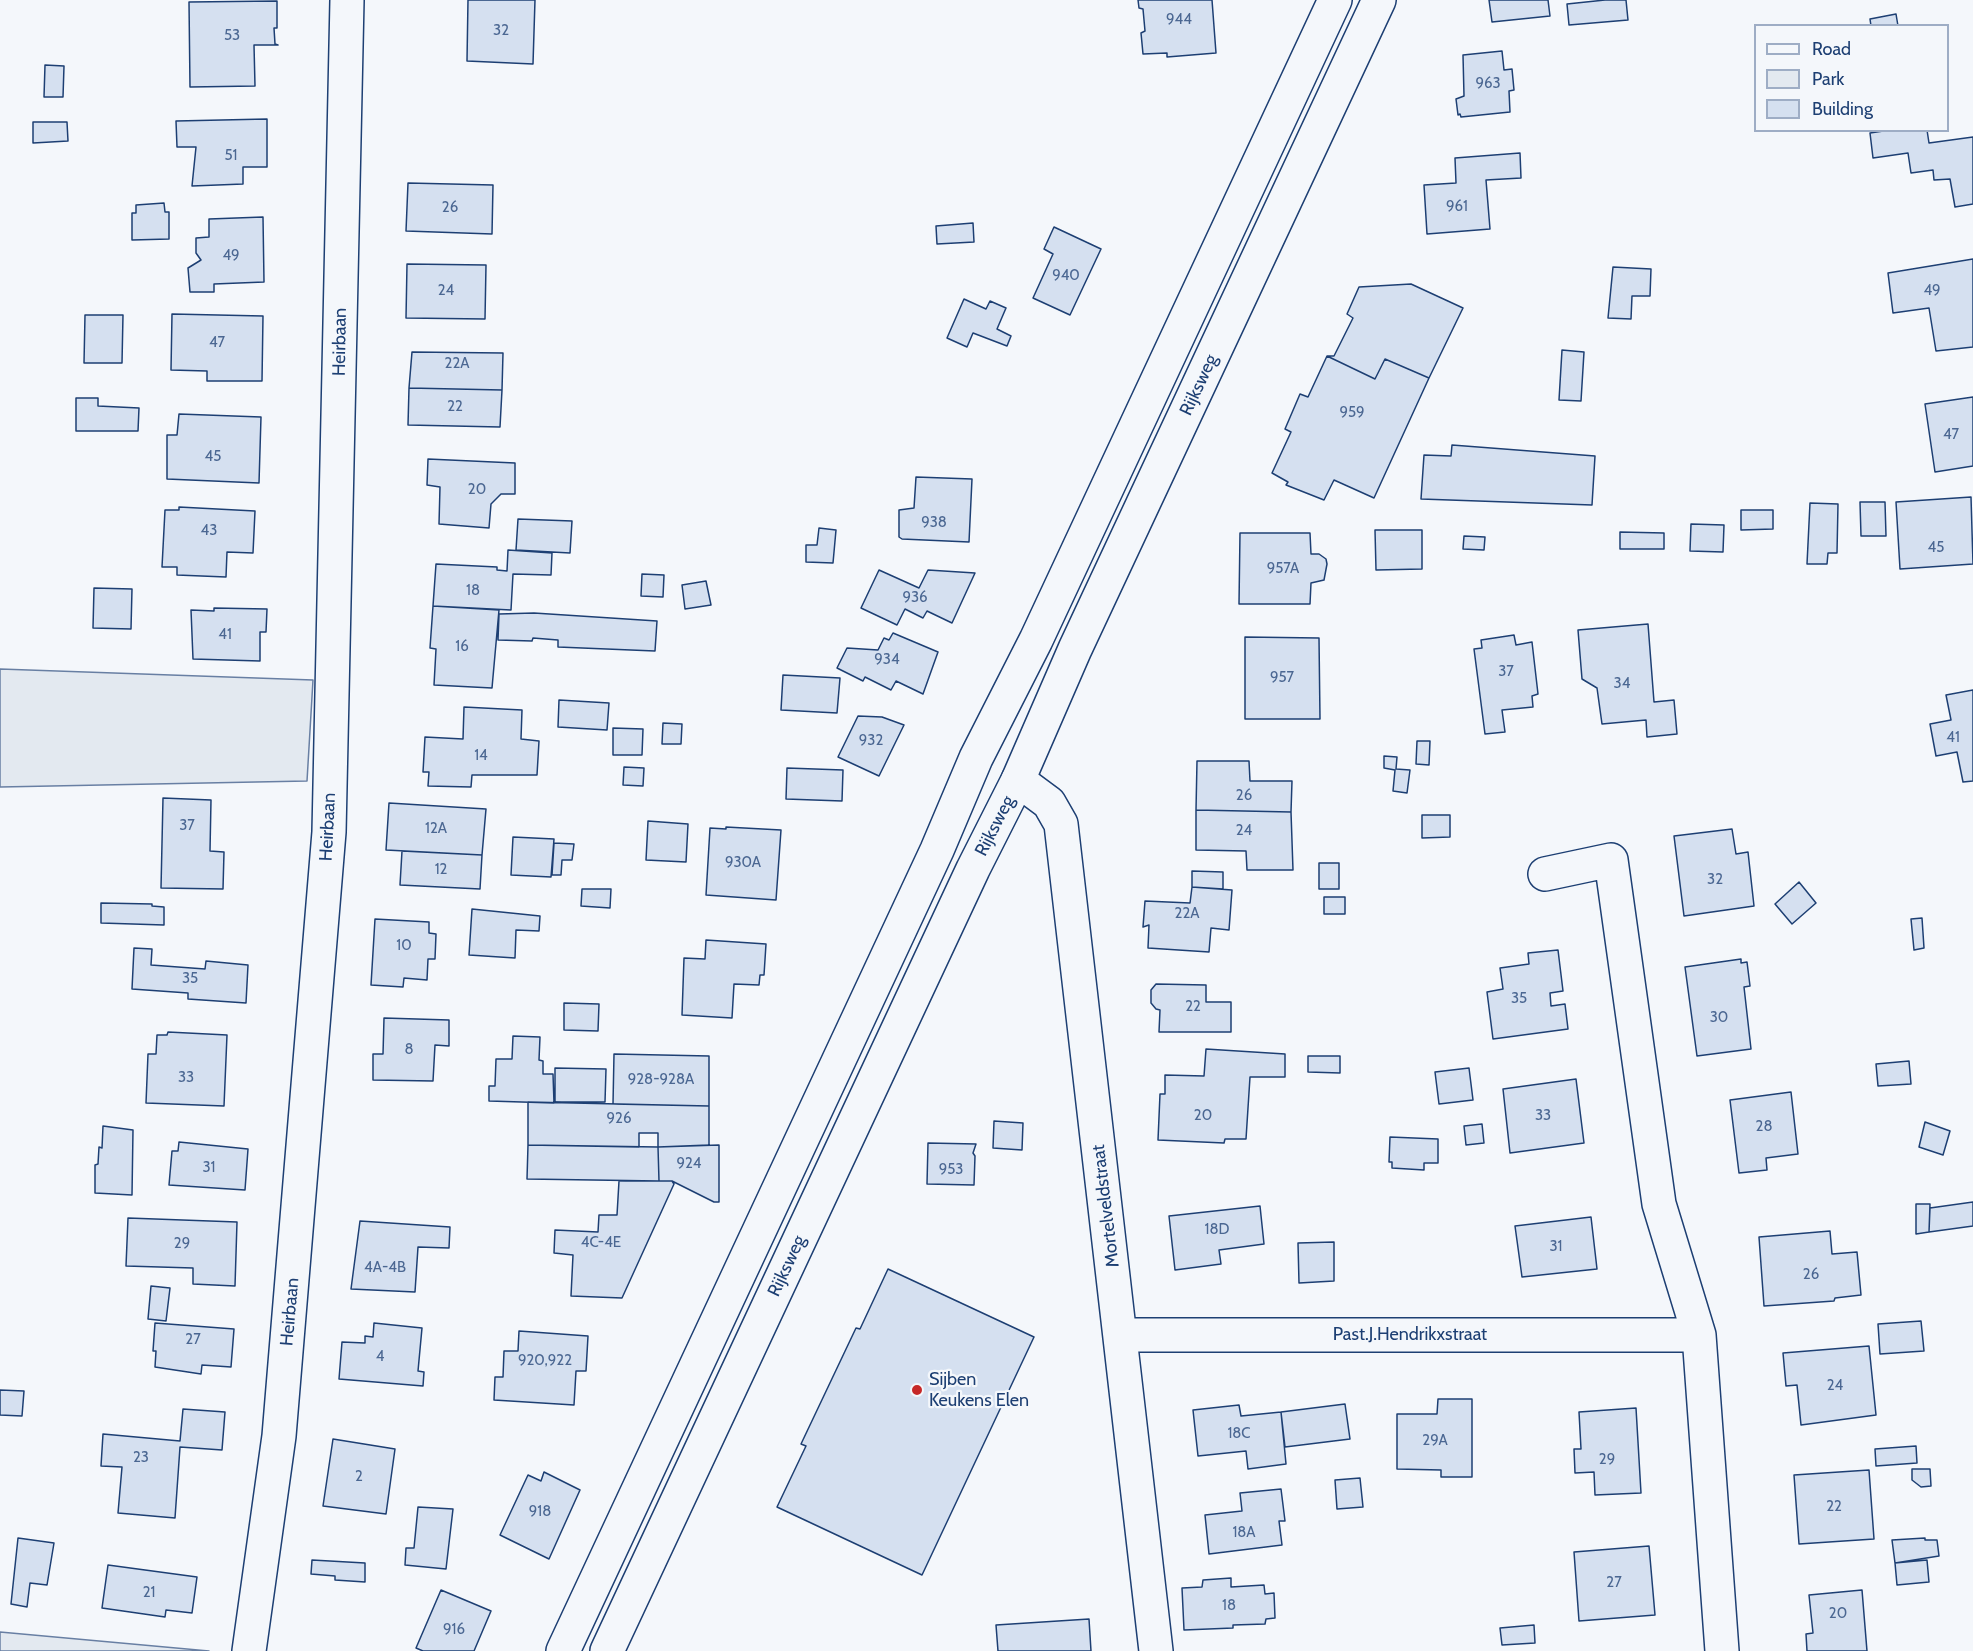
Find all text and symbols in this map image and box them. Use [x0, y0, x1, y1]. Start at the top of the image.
house number: 944 [1166, 11, 1192, 29]
house number: 32 [493, 22, 509, 40]
legend [1754, 24, 1949, 132]
house number: 53 [224, 27, 240, 45]
text: Road [1812, 38, 1851, 60]
text: Park [1812, 68, 1844, 90]
house number: 963 [1475, 75, 1501, 93]
text: Building [1812, 98, 1873, 120]
house number: 51 [224, 147, 238, 165]
house number: 961 [1446, 198, 1468, 216]
house number: 26 [442, 199, 458, 217]
house number: 49 [222, 247, 240, 265]
house number: 940 [1052, 267, 1080, 285]
house number: 24 [438, 282, 454, 300]
house number: 49 [1923, 282, 1941, 300]
street label: Heirbaan [329, 308, 351, 376]
house number: 47 [209, 334, 225, 352]
street label: Rijksweg [1175, 351, 1223, 419]
house number: 22A [445, 355, 469, 373]
house number: 22 [447, 398, 463, 416]
house number: 959 [1339, 404, 1365, 422]
house number: 47 [1943, 426, 1959, 444]
house number: 45 [205, 448, 221, 466]
house number: 20 [468, 481, 486, 499]
house number: 938 [921, 514, 947, 532]
house number: 43 [201, 522, 217, 540]
house number: 45 [1928, 539, 1944, 557]
house number: 957A [1267, 560, 1299, 578]
house number: 18 [466, 582, 480, 600]
house number: 936 [902, 589, 928, 607]
house number: 41 [218, 626, 232, 644]
house number: 16 [455, 638, 469, 656]
house number: 934 [874, 651, 900, 669]
house number: 37 [1498, 663, 1514, 681]
house number: 957 [1270, 669, 1294, 687]
house number: 34 [1614, 675, 1630, 693]
house number: 41 [1946, 729, 1960, 747]
house number: 932 [859, 732, 883, 750]
house number: 14 [474, 747, 488, 765]
house number: 26 [1236, 787, 1252, 805]
street label: Heirbaan [315, 792, 341, 862]
street label: Rijksweg [971, 792, 1019, 860]
house number: 37 [179, 817, 195, 835]
house number: 12A [425, 820, 447, 838]
house number: 24 [1236, 822, 1252, 840]
house number: 930A [725, 854, 761, 872]
house number: 12 [435, 861, 447, 879]
house number: 32 [1707, 871, 1723, 889]
house number: 22A [1175, 905, 1199, 923]
house number: 10 [396, 937, 412, 955]
house number: 35 [182, 970, 198, 988]
house number: 35 [1511, 990, 1527, 1008]
house number: 22 [1185, 998, 1201, 1016]
house number: 30 [1710, 1009, 1728, 1027]
house number: 8 [404, 1041, 414, 1059]
house number: 33 [178, 1069, 194, 1087]
house number: 928-928A [628, 1071, 694, 1089]
house number: 20 [1194, 1107, 1212, 1125]
house number: 33 [1535, 1107, 1551, 1125]
house number: 926 [607, 1110, 631, 1128]
house number: 28 [1756, 1118, 1772, 1136]
street label: Mortelveldstraat [1088, 1143, 1124, 1269]
house number: 924 [676, 1155, 702, 1173]
house number: 31 [202, 1159, 216, 1177]
house number: 953 [939, 1161, 963, 1179]
house number: 18D [1205, 1221, 1229, 1239]
street label: Rijksweg [763, 1232, 811, 1300]
house number: 4C-4E [581, 1234, 621, 1252]
house number: 29 [174, 1235, 190, 1253]
house number: 31 [1549, 1238, 1563, 1256]
house number: 4A-4B [364, 1259, 406, 1277]
house number: 26 [1803, 1266, 1819, 1284]
street label: Heirbaan [276, 1277, 304, 1347]
street label: Past.J.Hendrikxstraat [1333, 1324, 1487, 1346]
house number: 27 [185, 1331, 201, 1349]
house number: 4 [376, 1348, 384, 1366]
house number: 920,922 [518, 1352, 572, 1370]
place label: Sijben Keukens Elen [929, 1369, 1029, 1412]
house number: 24 [1827, 1377, 1843, 1395]
marker: Sijben Keukens Elen [910, 1383, 924, 1397]
house number: 18C [1227, 1425, 1251, 1443]
house number: 29A [1422, 1432, 1448, 1450]
house number: 23 [133, 1449, 149, 1467]
house number: 29 [1599, 1451, 1615, 1469]
house number: 2 [355, 1468, 363, 1486]
house number: 22 [1826, 1498, 1842, 1516]
house number: 918 [529, 1503, 551, 1521]
house number: 18A [1232, 1524, 1256, 1542]
house number: 27 [1606, 1574, 1622, 1592]
house number: 21 [143, 1584, 155, 1602]
house number: 18 [1222, 1597, 1236, 1615]
house number: 20 [1829, 1605, 1847, 1623]
house number: 916 [443, 1621, 465, 1639]

